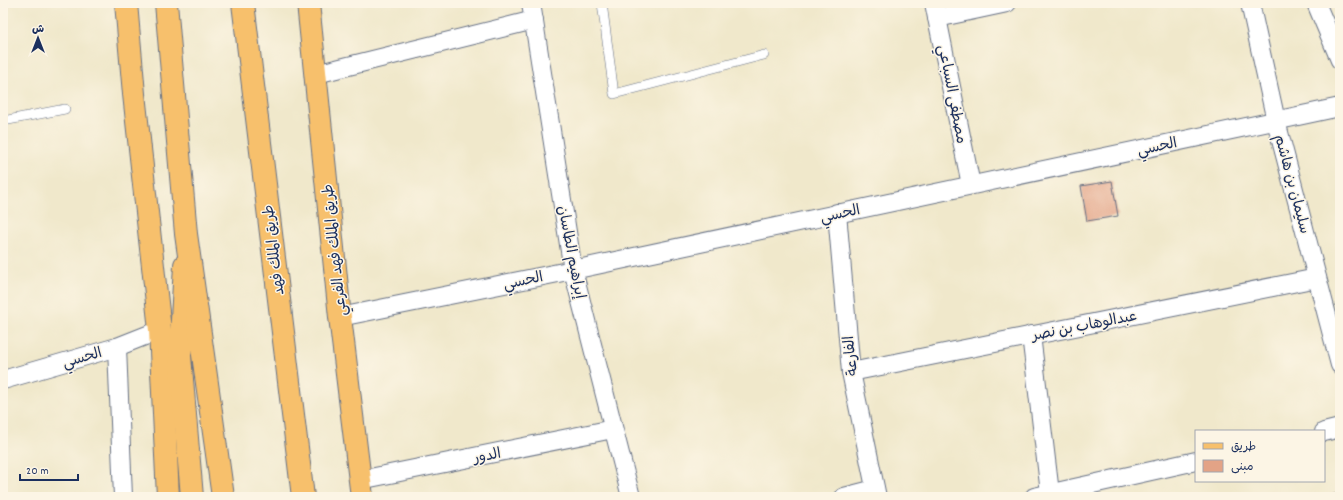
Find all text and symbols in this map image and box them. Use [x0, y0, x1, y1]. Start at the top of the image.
north arrow [18, 18, 58, 58]
text: ش [32, 22, 44, 38]
street label: مصطفى السباعي [931, 43, 971, 146]
street label: سليمان بن هاشم [1267, 132, 1315, 237]
street label: الحسي [1135, 133, 1180, 163]
street label: طريق الملك فهد الفرعي [318, 183, 354, 317]
street label: الحسي [818, 200, 863, 230]
street label: طريق الملك فهد [259, 203, 291, 296]
street label: إبراهيم الطاسان [550, 204, 590, 301]
street label: الحسي [501, 267, 546, 297]
street label: عبدالوهاب بن نصر [1028, 306, 1139, 348]
street label: الفارعة [839, 335, 865, 377]
street label: الحسي [60, 343, 105, 375]
legend [1195, 430, 1325, 482]
text: طريق [1231, 439, 1256, 456]
street label: الدور [471, 443, 503, 471]
scale bar [20, 456, 78, 482]
text: مبنى [1231, 459, 1254, 476]
text: 20 m [26, 463, 49, 480]

